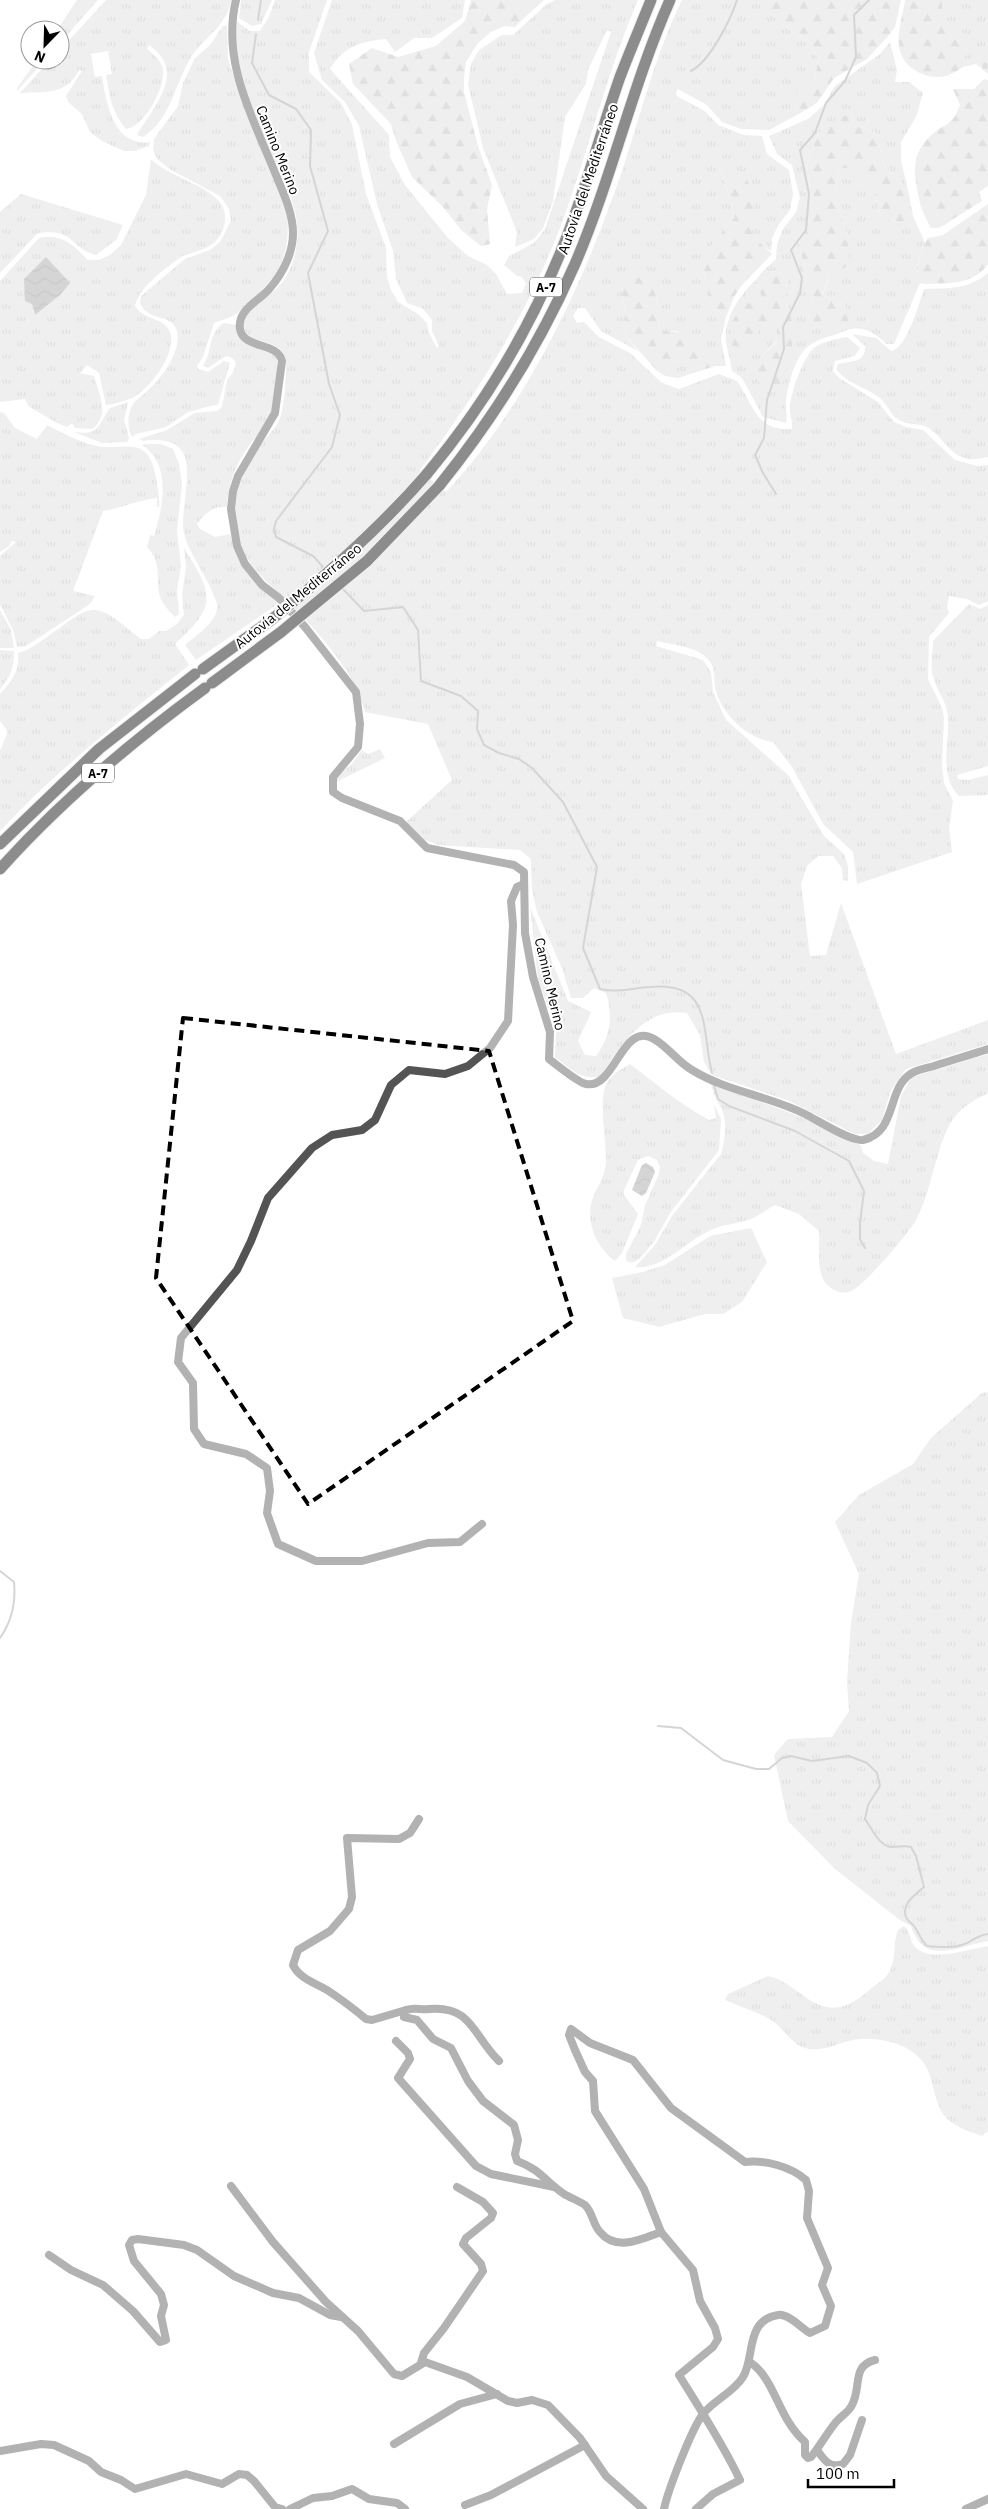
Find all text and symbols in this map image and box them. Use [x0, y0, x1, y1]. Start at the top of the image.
north arrow [20, 20, 70, 70]
text: N [32, 47, 48, 67]
street label: Autovía del Mediterráneo [554, 101, 622, 257]
street label: Camino Merino [252, 103, 304, 197]
road number: A-7 [530, 278, 562, 296]
street label: Autovía del Mediterráneo [231, 539, 365, 653]
road number: A-7 [82, 764, 114, 782]
street label: Camino Merino [531, 936, 569, 1032]
scale bar [808, 2456, 894, 2488]
text: 100 m [816, 2464, 860, 2483]

